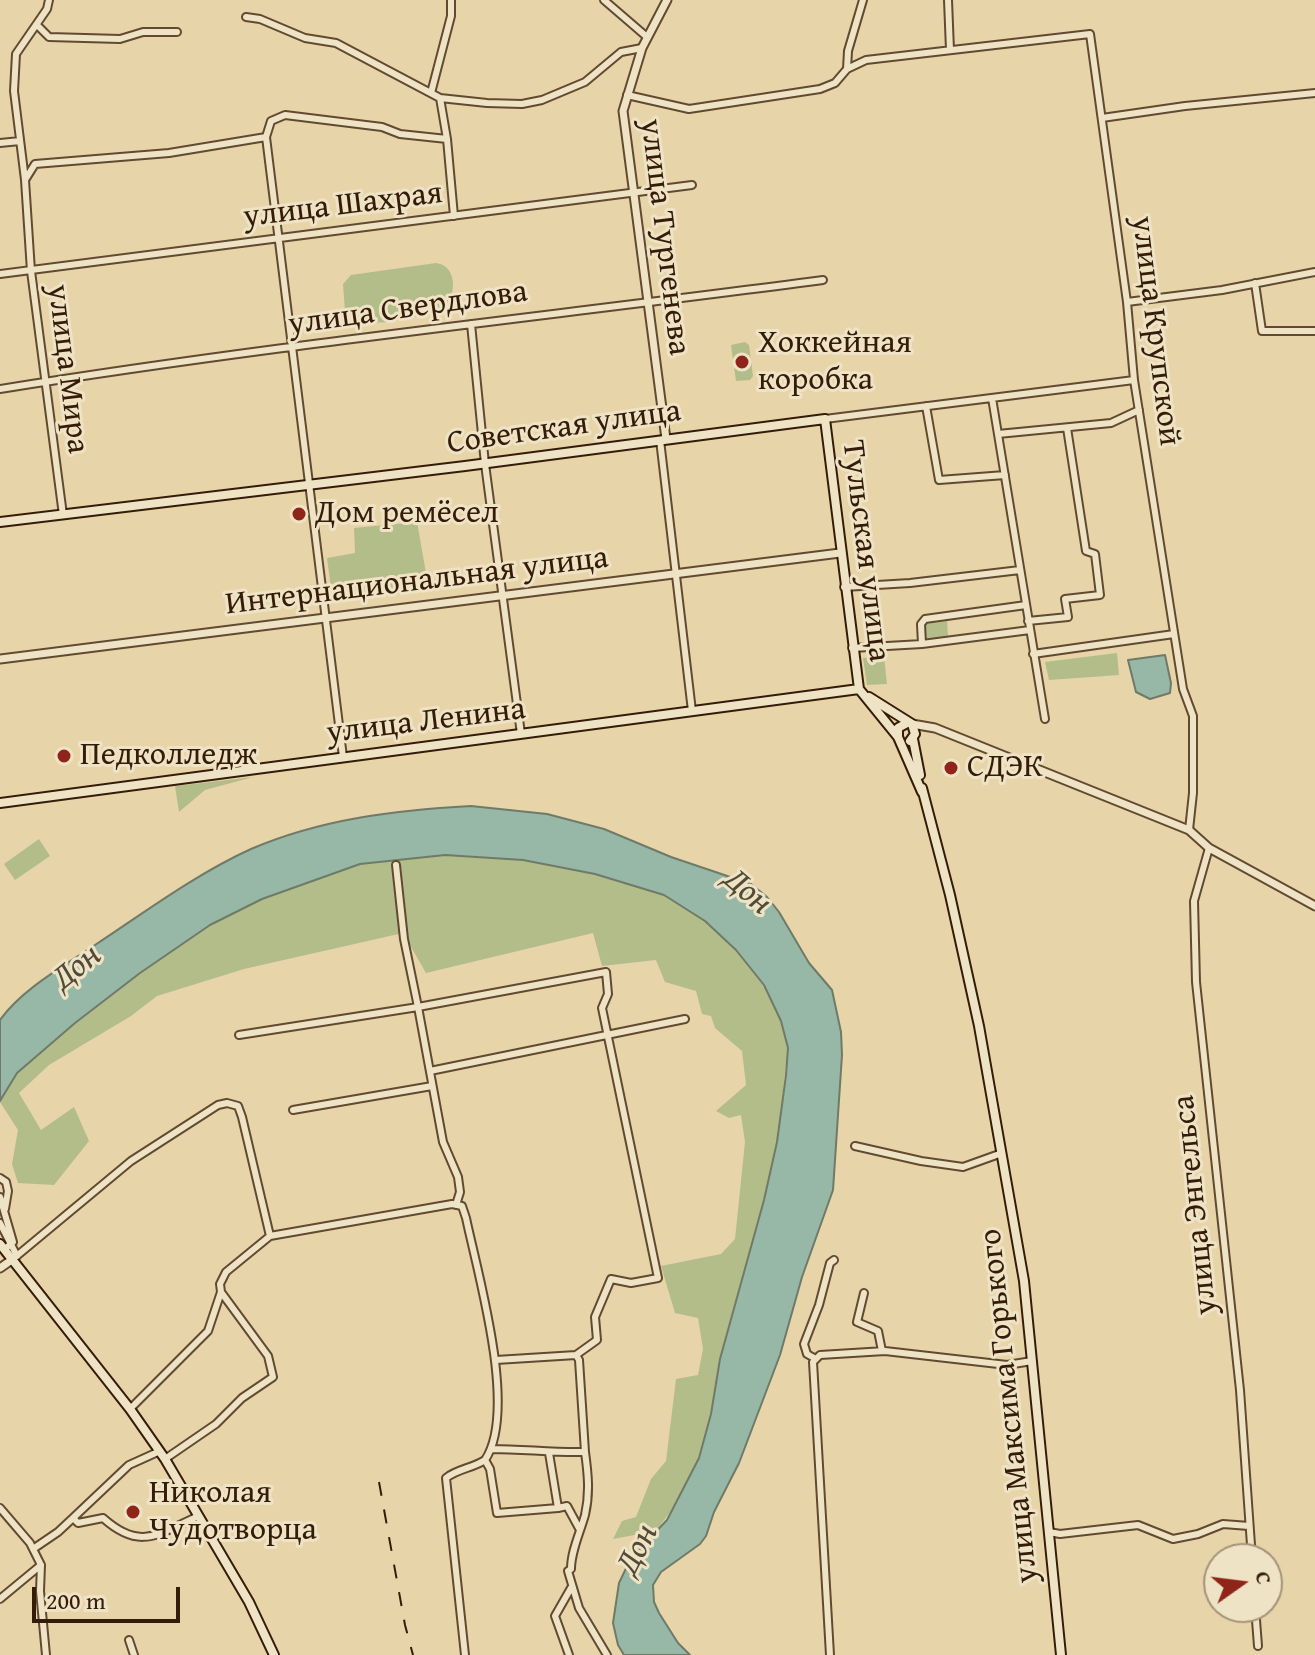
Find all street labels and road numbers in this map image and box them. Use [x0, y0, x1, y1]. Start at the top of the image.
street label: улица Тургенева [630, 117, 698, 357]
street label: улица Шахрая [241, 175, 445, 237]
street label: улица Крупской [1122, 214, 1188, 448]
street label: улица Свердлова [286, 273, 530, 345]
street label: улица Мира [38, 282, 96, 456]
street label: Советская улица [445, 393, 683, 463]
street label: Тульская улица [832, 438, 898, 664]
street label: Интернациональная улица [224, 539, 610, 625]
street label: улица Ленина [324, 691, 528, 753]
street label: улица Энгельса [1165, 1093, 1227, 1317]
street label: улица Максима Горького [972, 1227, 1048, 1585]

